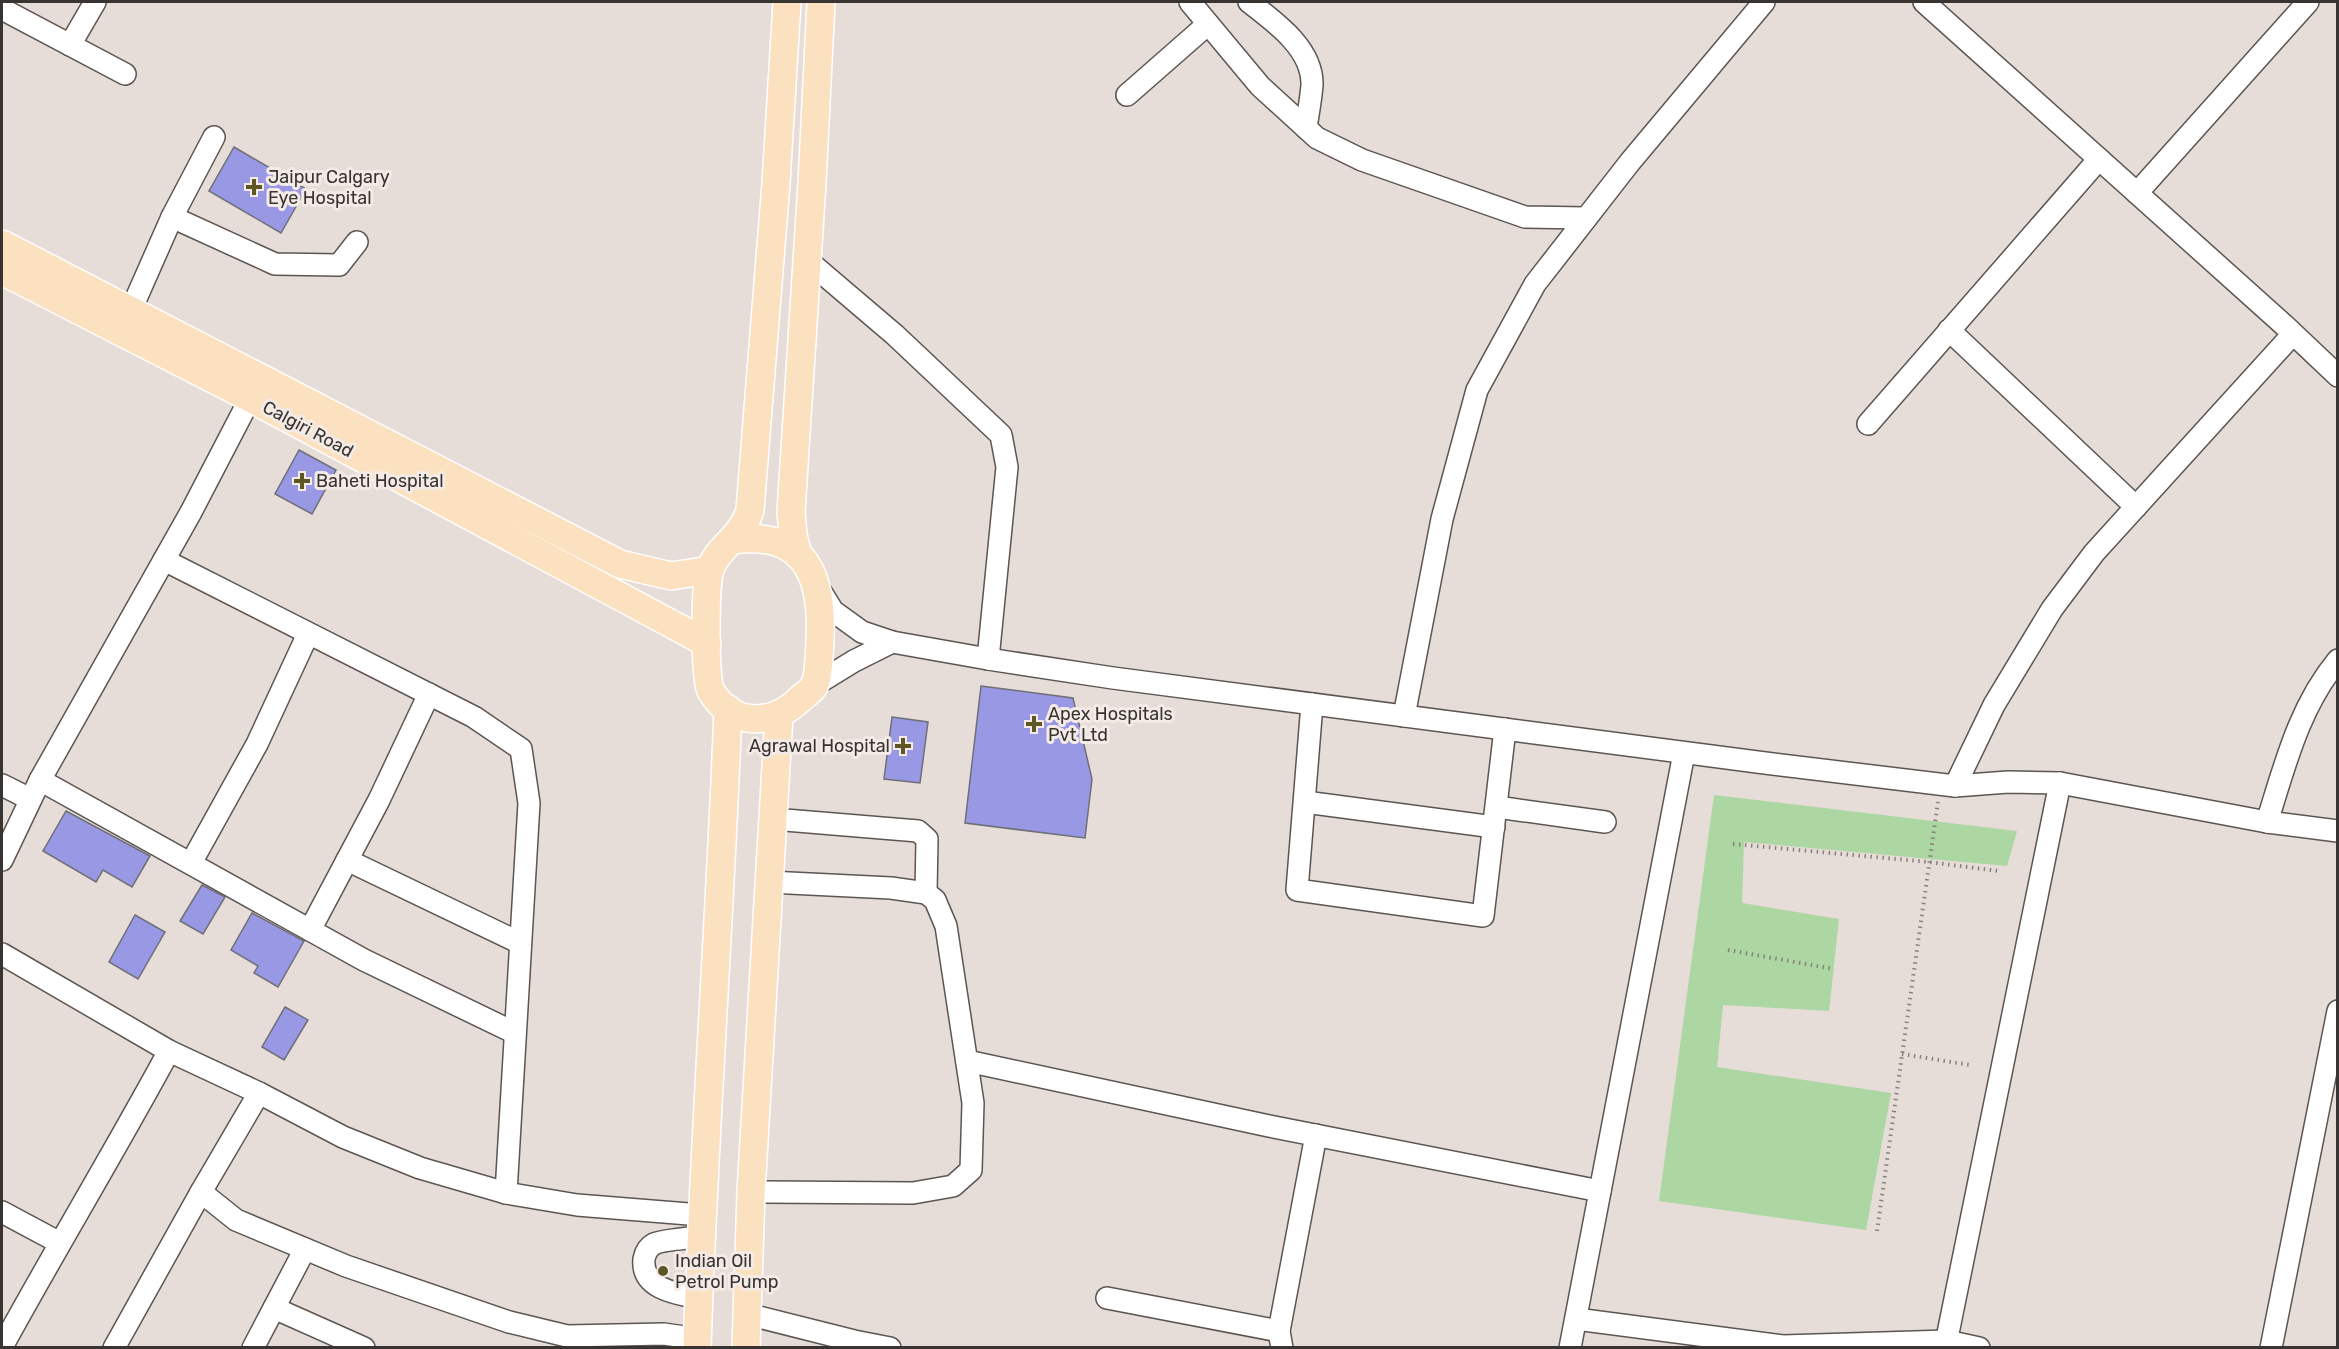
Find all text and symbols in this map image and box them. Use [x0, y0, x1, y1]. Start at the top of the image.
place label: Jaipur Calgary Eye Hospital [268, 166, 390, 209]
marker: Jaipur Calgary Eye Hospital [245, 178, 263, 196]
street label: Calgiri Road [259, 396, 357, 462]
place label: Baheti Hospital [316, 470, 444, 492]
marker: Baheti Hospital [293, 472, 311, 490]
place label: Apex Hospitals Pvt Ltd [1048, 703, 1173, 746]
marker: Apex Hospitals Pvt Ltd [1025, 715, 1043, 733]
place label: Agrawal Hospital [749, 735, 890, 757]
marker: Agrawal Hospital [894, 737, 912, 755]
place label: Indian Oil Petrol Pump [675, 1250, 778, 1293]
marker: Indian Oil Petrol Pump [656, 1264, 670, 1278]

